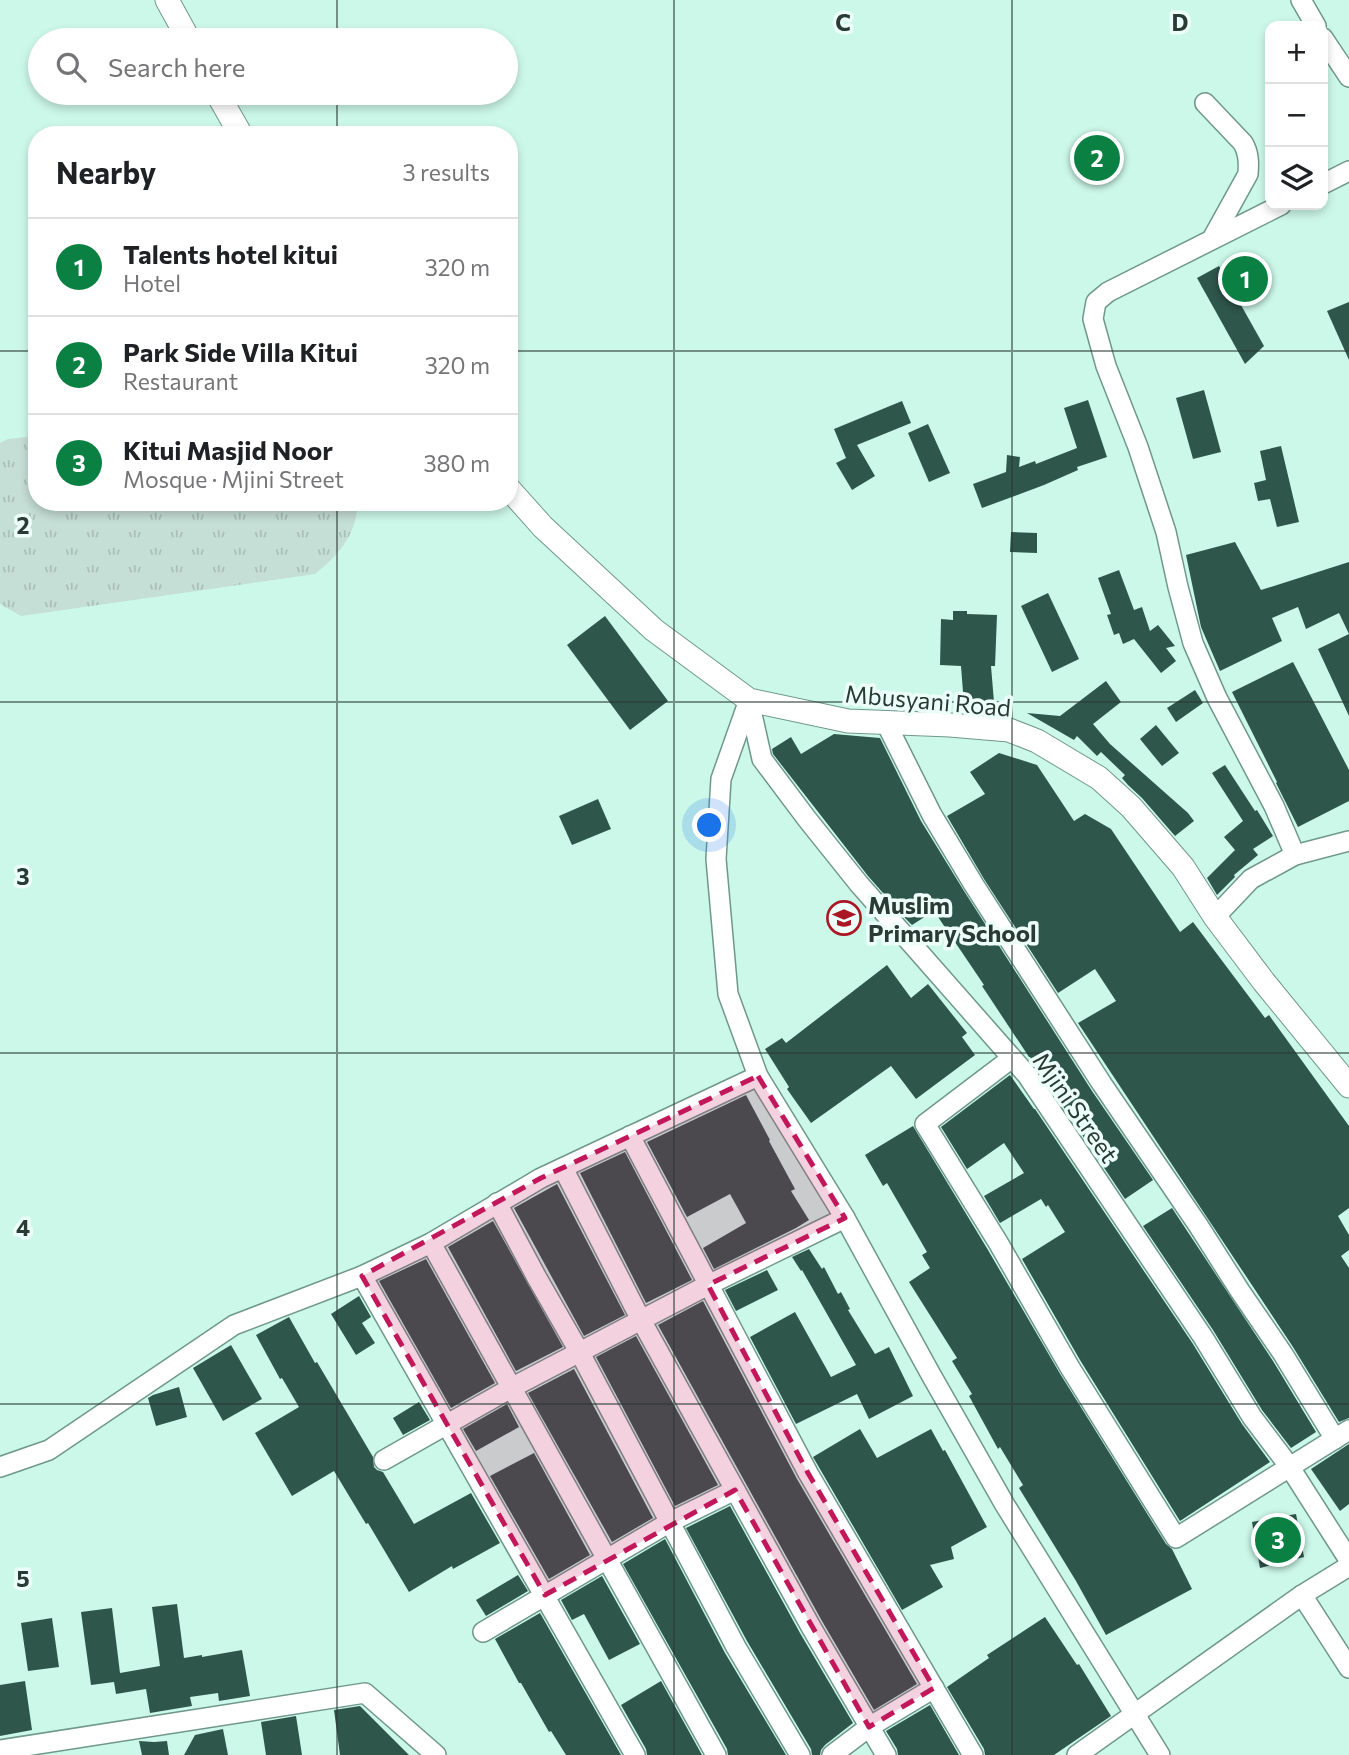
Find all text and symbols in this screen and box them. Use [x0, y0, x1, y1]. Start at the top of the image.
text: C [835, 8, 851, 36]
text: D [1172, 8, 1189, 36]
map controls [1265, 21, 1328, 210]
button: + [1265, 21, 1328, 84]
search box [28, 28, 518, 105]
icon: search [52, 48, 90, 86]
text: Search here [108, 51, 246, 82]
button: − [1265, 84, 1328, 147]
pin: 2 [1074, 132, 1120, 184]
button: layers [1265, 147, 1328, 210]
text: Nearby [56, 153, 156, 190]
text: 3 results [403, 158, 490, 186]
text: Talents hotel kitui [123, 238, 338, 269]
text: 1 [74, 253, 84, 281]
text: 320 m [425, 253, 490, 281]
pin: 1 [1222, 253, 1268, 305]
text: Hotel [123, 269, 181, 297]
text: Park Side Villa Kitui [123, 336, 358, 367]
text: 2 [72, 351, 86, 379]
text: 320 m [425, 351, 490, 379]
text: Restaurant [123, 367, 238, 395]
text: Kitui Masjid Noor [123, 434, 333, 465]
text: 3 [72, 449, 86, 477]
text: 380 m [423, 449, 490, 477]
text: Mosque · Mjini Street [123, 465, 344, 493]
text: 2 [16, 511, 30, 539]
street label: Mbusyani Road [844, 678, 1012, 722]
your location [692, 808, 726, 842]
text: 3 [16, 862, 30, 890]
place label: Muslim Primary School [868, 890, 1037, 947]
school or university icon: Muslim Primary School [825, 899, 863, 937]
street label: Mjini Street [1028, 1046, 1125, 1168]
text: 4 [16, 1213, 30, 1241]
pin: 3 [1255, 1514, 1301, 1566]
text: 5 [16, 1564, 30, 1592]

